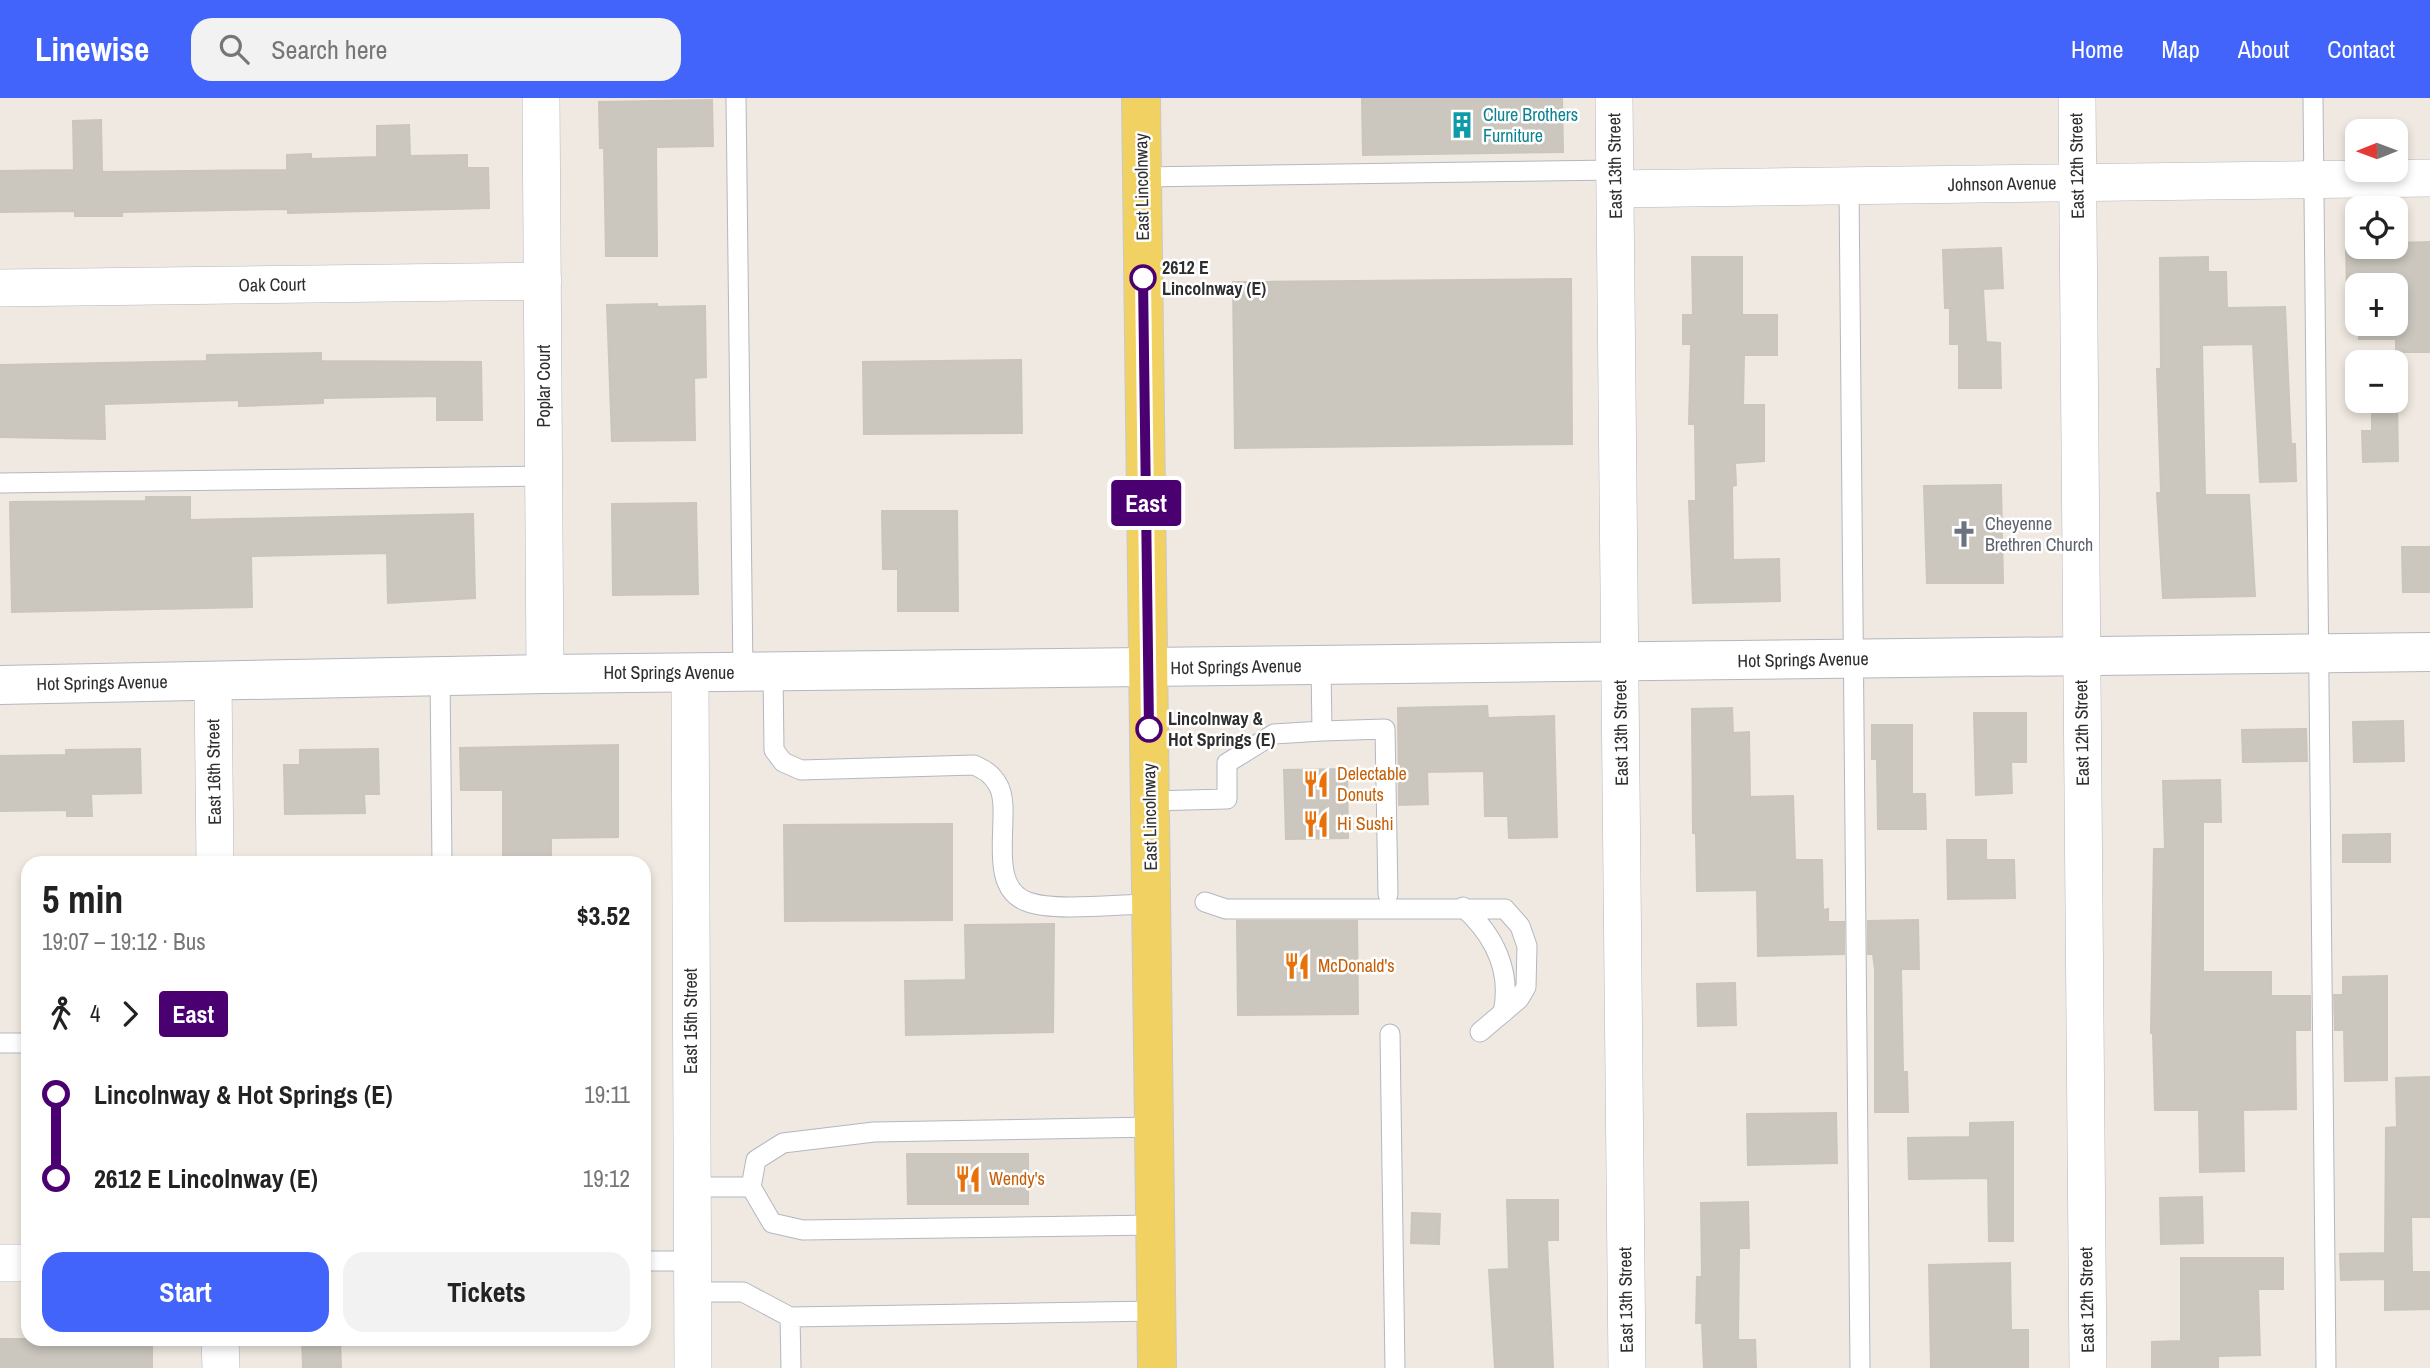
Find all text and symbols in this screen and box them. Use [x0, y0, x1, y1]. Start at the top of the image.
search box [191, 18, 681, 81]
text: Linewise [35, 27, 149, 71]
icon: search [215, 30, 253, 68]
text: Search here [271, 32, 387, 67]
text: Home [2071, 33, 2123, 65]
text: Map [2161, 33, 2200, 65]
text: About [2238, 33, 2289, 65]
text: Contact [2327, 33, 2395, 65]
place label: Clure Brothers Furniture [1483, 102, 1578, 148]
building icon: Clure Brothers Furniture [1447, 110, 1477, 140]
street label: East 13th Street [1601, 113, 1628, 219]
street label: East 12th Street [2063, 113, 2090, 219]
north arrow [2345, 119, 2408, 182]
map controls [2345, 119, 2408, 413]
street label: East Lincolnway [1128, 132, 1155, 241]
street label: Johnson Avenue [1947, 170, 2057, 197]
button: locate [2345, 196, 2408, 259]
place label: 2612 E Lincolnway (E) [1162, 255, 1266, 301]
marker: 2612 E Lincolnway (E) [1130, 265, 1156, 291]
street label: Oak Court [238, 271, 306, 298]
button: + [2345, 273, 2408, 336]
street label: Poplar Court [531, 345, 556, 427]
button: − [2345, 350, 2408, 413]
line badge: East [1097, 480, 1195, 526]
text: East [1125, 487, 1167, 519]
place label: Cheyenne Brethren Church [1985, 511, 2093, 557]
church icon: Cheyenne Brethren Church [1949, 519, 1979, 549]
street label: Hot Springs Avenue [1737, 646, 1869, 673]
street label: Hot Springs Avenue [1170, 653, 1302, 680]
street label: Hot Springs Avenue [603, 660, 735, 685]
street label: Hot Springs Avenue [36, 669, 168, 696]
street label: East 13th Street [1607, 680, 1634, 786]
street label: East 12th Street [2068, 680, 2095, 786]
place label: Lincolnway & Hot Springs (E) [1168, 706, 1276, 752]
marker: Lincolnway & Hot Springs (E) [1136, 716, 1162, 742]
street label: East 16th Street [200, 719, 227, 825]
place label: Delectable Donuts [1337, 761, 1407, 807]
street label: East Lincolnway [1136, 762, 1163, 871]
restaurant icon: Delectable Donuts [1301, 769, 1331, 799]
restaurant icon: Hi Sushi [1301, 809, 1331, 839]
place label: Hi Sushi [1337, 811, 1394, 836]
text: 5 min [42, 874, 123, 925]
text: $3.52 [577, 898, 630, 933]
text: 19:07 – 19:12 · Bus [42, 926, 206, 957]
restaurant icon: McDonald's [1282, 951, 1312, 981]
place label: McDonald's [1318, 953, 1395, 978]
street label: East 15th Street [678, 968, 703, 1074]
icon: walk [42, 995, 80, 1033]
icon: forward [111, 995, 149, 1033]
text: 4 [90, 998, 101, 1029]
text: East [173, 998, 214, 1030]
text: Lincolnway & Hot Springs (E) [94, 1077, 393, 1112]
text: 19:11 [584, 1079, 630, 1110]
text: 2612 E Lincolnway (E) [94, 1161, 318, 1196]
text: 19:12 [583, 1163, 630, 1194]
restaurant icon: Wendy's [953, 1164, 983, 1194]
place label: Wendy's [989, 1166, 1045, 1191]
street label: East 13th Street [1612, 1247, 1639, 1353]
street label: East 12th Street [2073, 1247, 2100, 1353]
button: Start [42, 1252, 329, 1332]
button: Tickets [343, 1252, 630, 1332]

